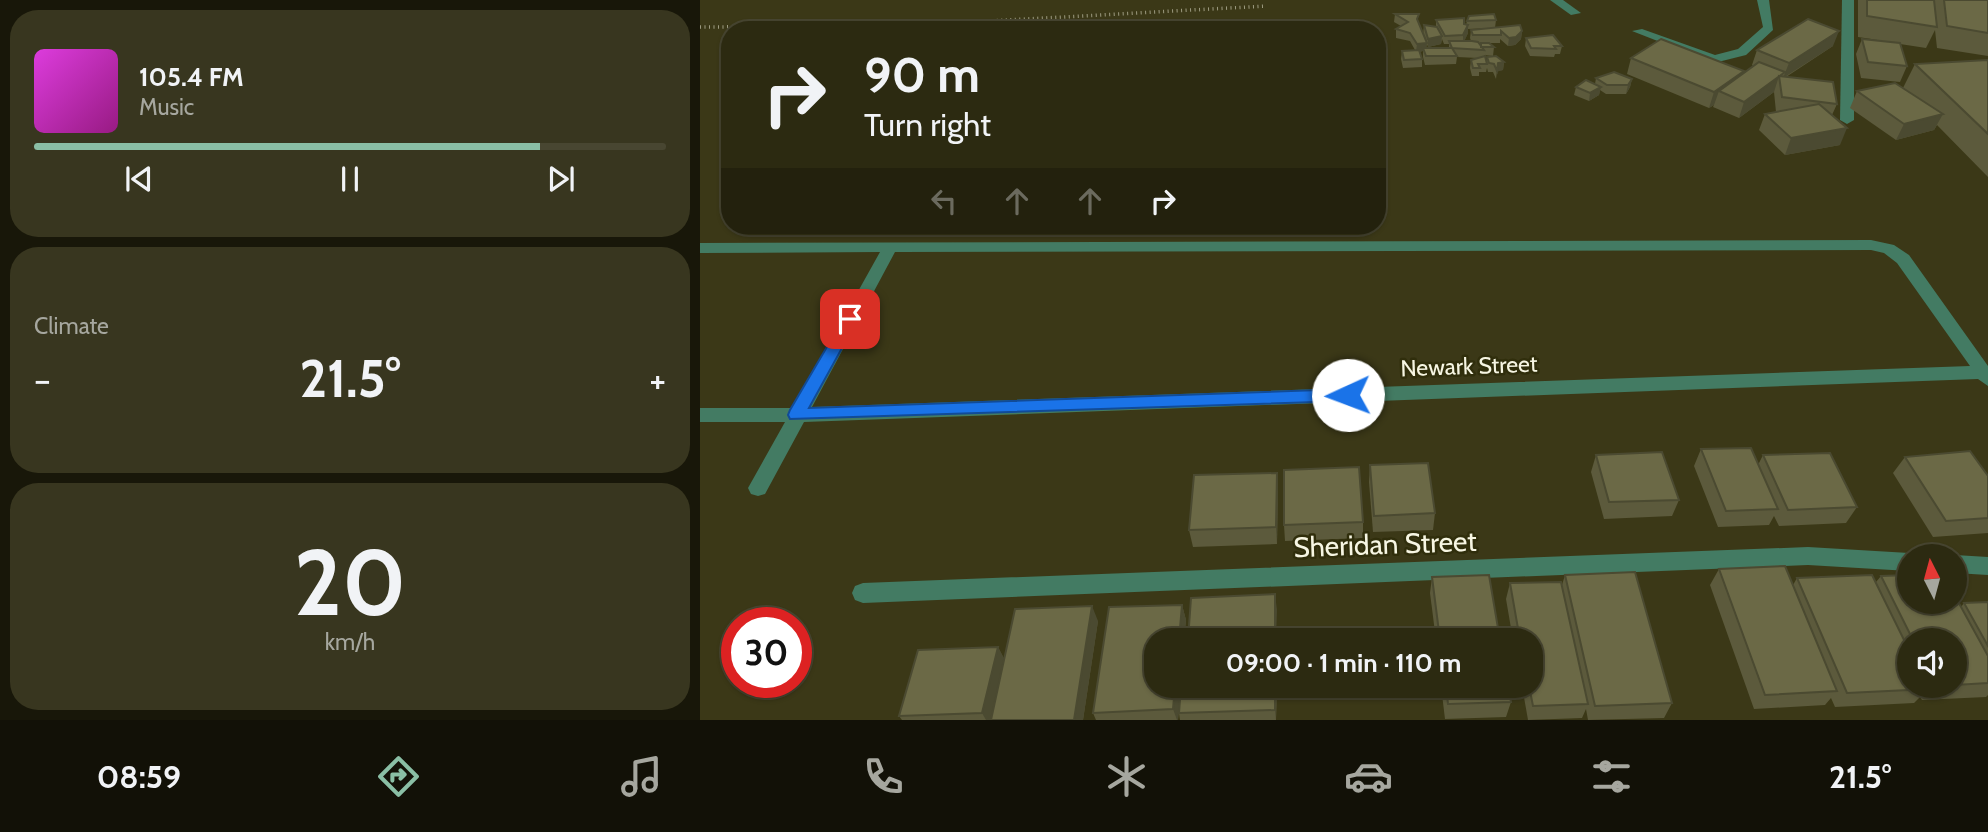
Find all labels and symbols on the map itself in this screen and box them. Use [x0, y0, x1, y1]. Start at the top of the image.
pin [820, 289, 880, 349]
street label: Newark Street [1400, 350, 1538, 382]
position arrow [1311, 358, 1385, 432]
street label: Sheridan Street [1293, 524, 1477, 564]
north arrow [1897, 544, 1967, 614]
speed limit sign: 30 [721, 607, 812, 698]

